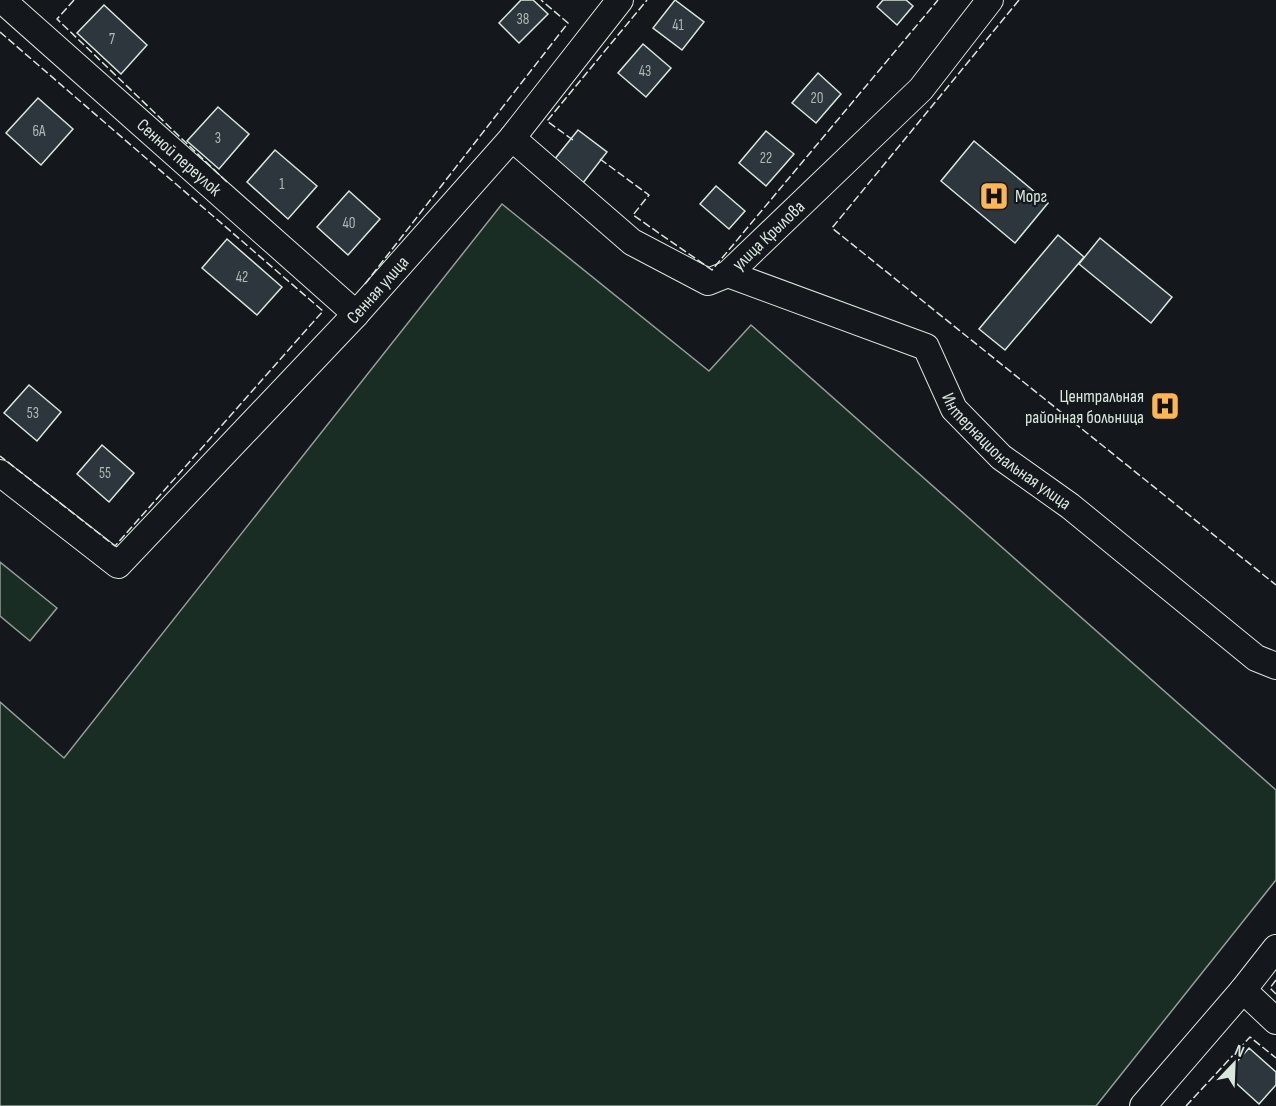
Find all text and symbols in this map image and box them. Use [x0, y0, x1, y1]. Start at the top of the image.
house number: 38 [517, 10, 529, 29]
house number: 41 [672, 16, 685, 35]
house number: 7 [109, 30, 115, 49]
house number: 43 [639, 62, 651, 81]
house number: 20 [811, 89, 823, 108]
street label: Сенной переулок [132, 115, 226, 201]
house number: 6А [33, 122, 46, 141]
house number: 3 [215, 129, 221, 148]
house number: 22 [760, 149, 772, 168]
house number: 1 [279, 175, 285, 194]
hospital icon: Морг [978, 180, 1010, 212]
place label: Морг [1015, 186, 1047, 207]
street label: улица Крылова [728, 196, 809, 275]
house number: 40 [343, 214, 355, 233]
street label: Сенная улица [343, 252, 413, 328]
house number: 42 [236, 268, 248, 287]
place label: Центральная районная больница [1025, 386, 1144, 428]
street label: Интернациональная улица [937, 390, 1075, 514]
hospital icon: Центральная районная больница [1149, 390, 1181, 422]
house number: 53 [27, 404, 39, 423]
house number: 55 [99, 464, 111, 483]
north arrow [1204, 1034, 1264, 1094]
text: N [1232, 1041, 1247, 1062]

